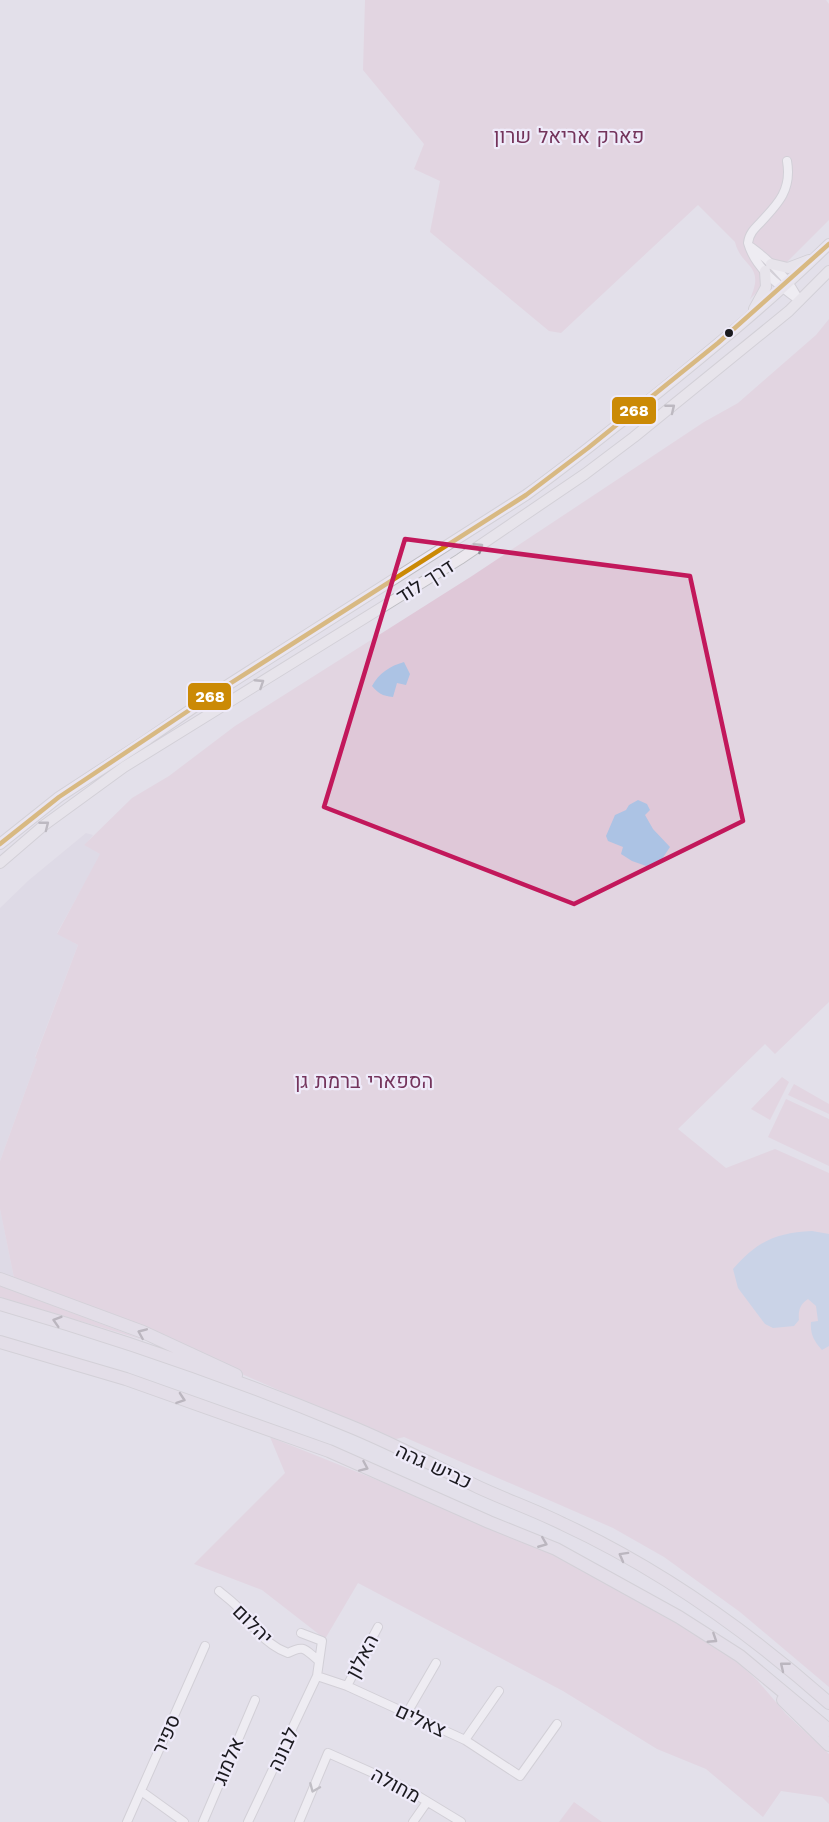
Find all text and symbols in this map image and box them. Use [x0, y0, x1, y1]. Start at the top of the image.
park label: פארק אריאל שרון [494, 124, 644, 148]
unlabelled marker [723, 327, 735, 339]
line badge: 268 [611, 396, 657, 425]
text: 268 [619, 401, 649, 420]
one-way arrow [664, 404, 675, 415]
one-way arrow [473, 542, 483, 554]
street label: דרך לוד [392, 554, 458, 608]
one-way arrow [253, 679, 264, 690]
line badge: 268 [187, 682, 232, 711]
text: 268 [195, 687, 225, 706]
one-way arrow [38, 821, 49, 832]
park label: הספארי ברמת גן [295, 1069, 433, 1093]
one-way arrow [52, 1316, 63, 1328]
one-way arrow [138, 1328, 149, 1340]
one-way arrow [175, 1391, 186, 1404]
street label: כביש גהה [392, 1438, 476, 1494]
one-way arrow [357, 1459, 368, 1471]
one-way arrow [537, 1536, 548, 1548]
one-way arrow [619, 1552, 629, 1563]
street label: יהלום [228, 1599, 278, 1649]
street label: האלון [340, 1630, 384, 1682]
one-way arrow [706, 1632, 717, 1643]
one-way arrow [780, 1662, 791, 1673]
street label: צאלים [392, 1698, 450, 1742]
street label: ספיר [147, 1710, 185, 1758]
street label: לבונה [262, 1723, 304, 1775]
street label: אלמוג [207, 1734, 249, 1788]
street label: מחולה [367, 1762, 425, 1808]
one-way arrow [309, 1781, 321, 1792]

